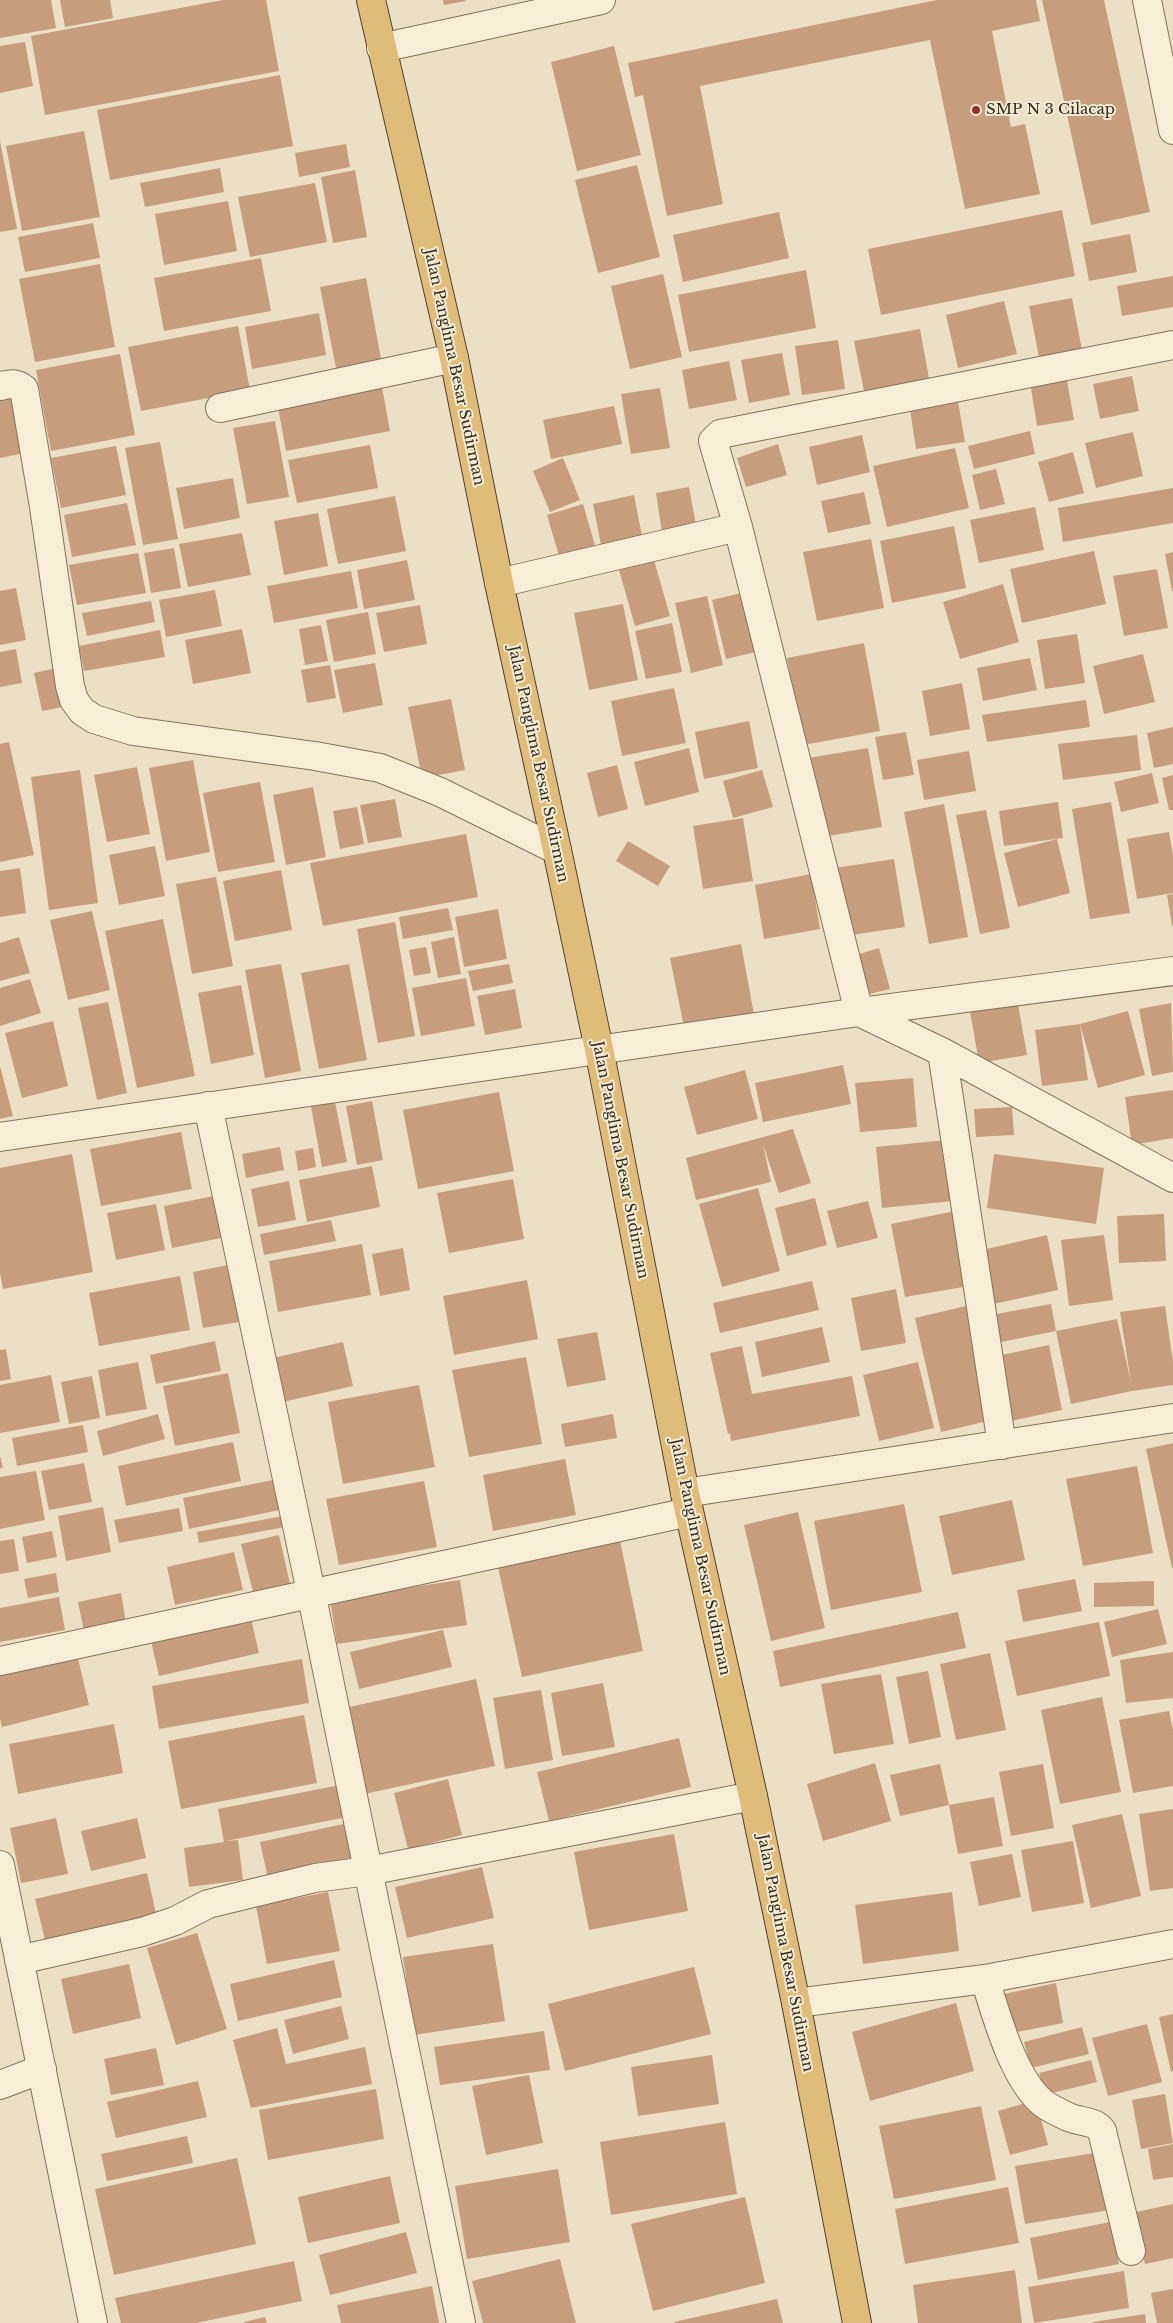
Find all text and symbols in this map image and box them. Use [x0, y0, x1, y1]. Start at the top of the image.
place label: SMP N 3 Cilacap [986, 101, 1115, 119]
marker: SMP N 3 Cilacap [970, 104, 982, 116]
street label: Jalan Panglima Besar Sudirman [420, 247, 488, 487]
street label: Jalan Panglima Besar Sudirman [504, 644, 572, 884]
street label: Jalan Panglima Besar Sudirman [588, 1040, 652, 1280]
street label: Jalan Panglima Besar Sudirman [666, 1437, 734, 1677]
street label: Jalan Panglima Besar Sudirman [753, 1833, 817, 2073]

